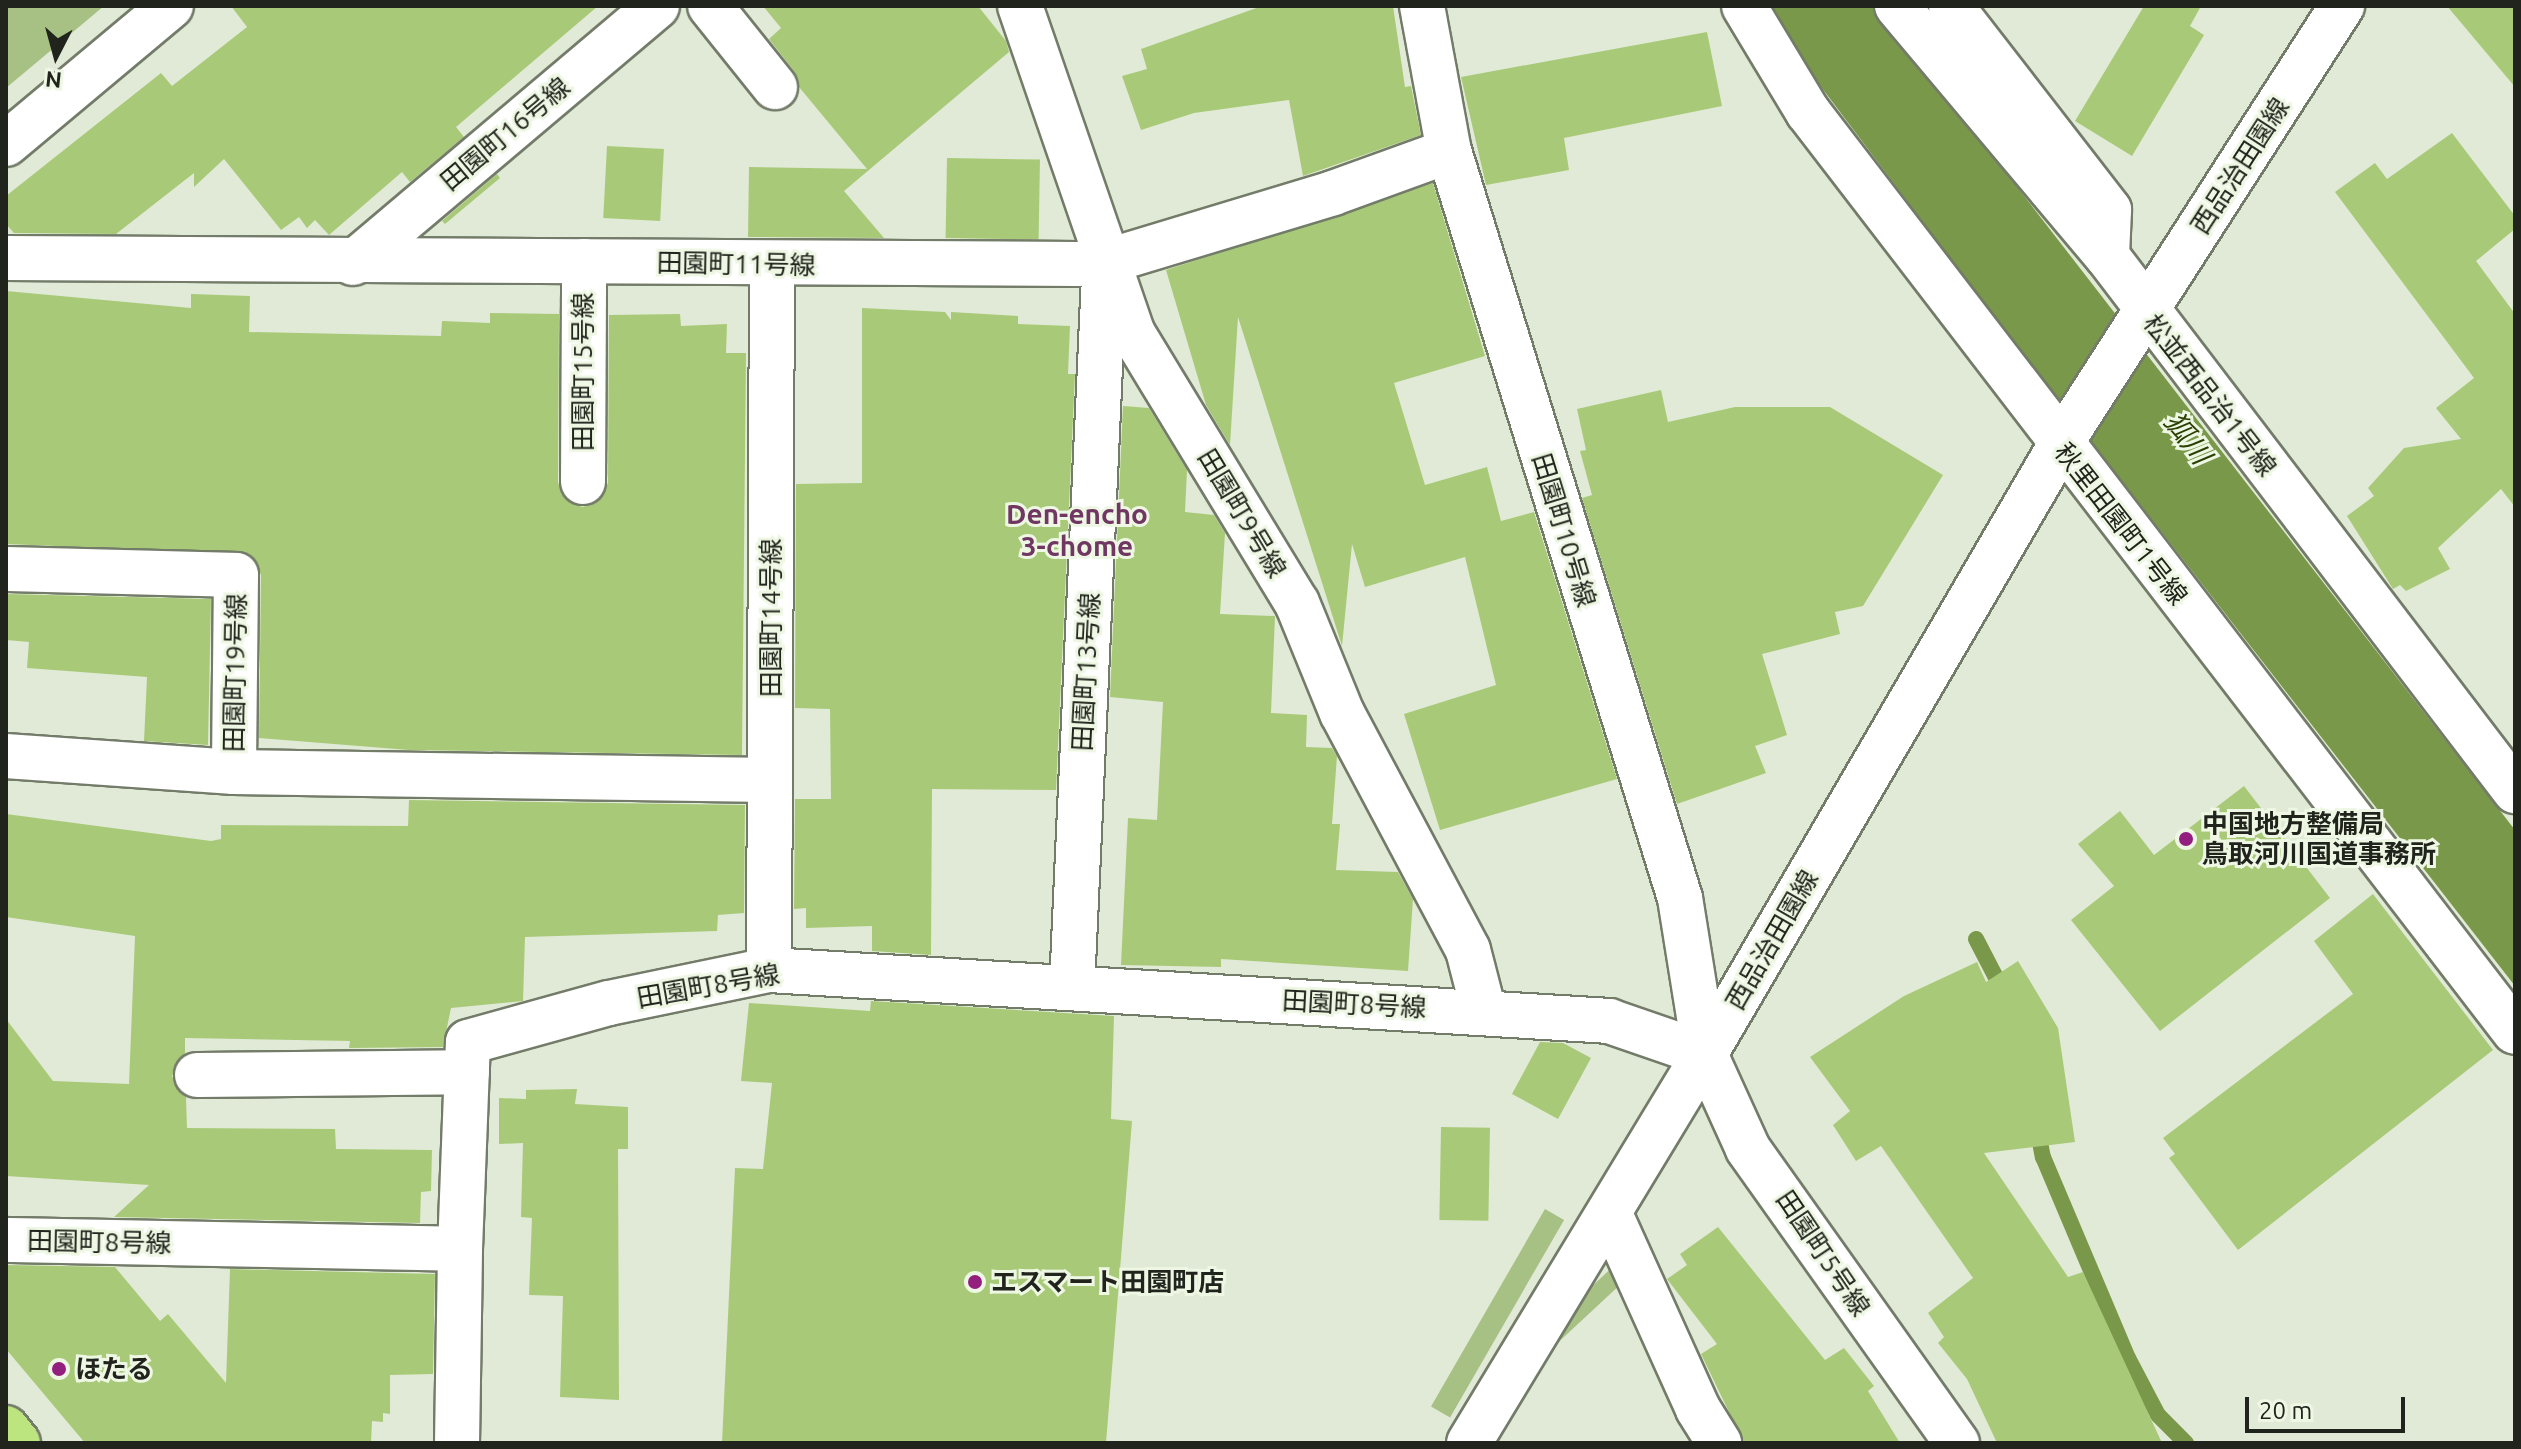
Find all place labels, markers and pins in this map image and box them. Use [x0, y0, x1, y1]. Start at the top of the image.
place label: 中国地方整備局 鳥取河川国道事務所 [2202, 808, 2436, 870]
marker: 中国地方整備局 鳥取河川国道事務所 [2177, 830, 2195, 848]
place label: エスマート田園町店 [991, 1266, 1225, 1298]
marker: エスマート田園町店 [966, 1273, 984, 1291]
place label: ほたる [75, 1353, 153, 1385]
marker: ほたる [50, 1360, 68, 1378]

